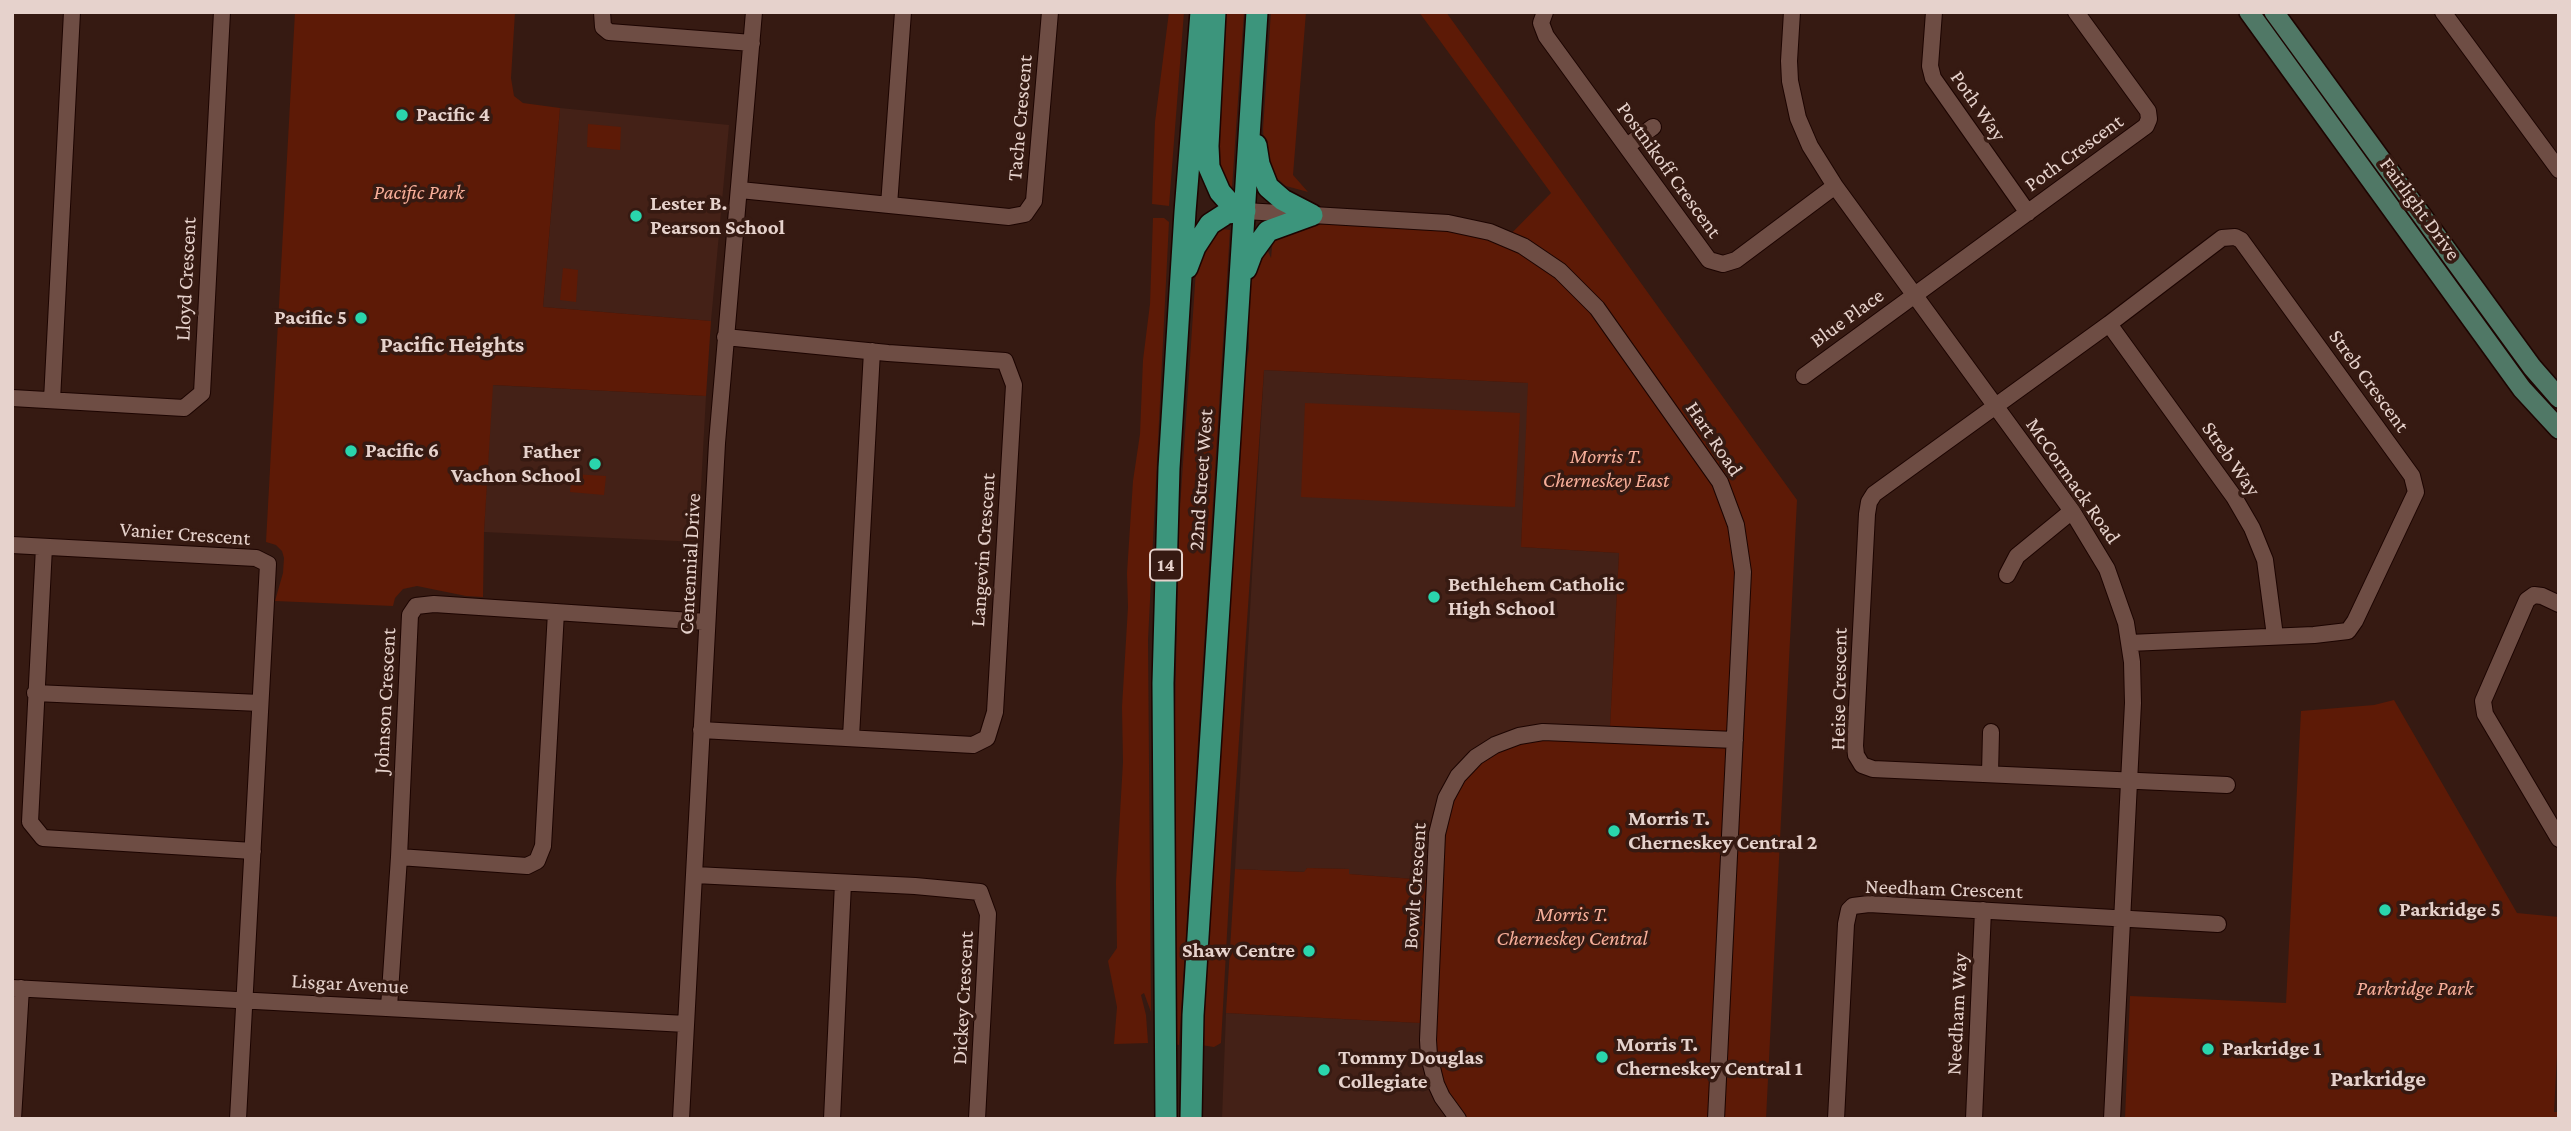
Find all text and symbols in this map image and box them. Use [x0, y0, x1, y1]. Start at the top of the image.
street label: Tache Crescent [1002, 54, 1038, 182]
street label: Poth Way [1945, 66, 2011, 146]
street label: Postnikoff Crescent [1611, 97, 1727, 243]
place label: Pacific 4 [416, 102, 490, 128]
marker: Pacific 4 [394, 107, 410, 123]
street label: Poth Crescent [2020, 109, 2128, 197]
street label: Fairlight Drive [2374, 152, 2466, 266]
park label: Pacific Park [374, 180, 464, 206]
place label: Lester B. Pearson School [650, 191, 785, 241]
marker: Lester B. Pearson School [628, 208, 644, 224]
street label: Lloyd Crescent [170, 217, 202, 341]
street label: Blue Place [1805, 283, 1889, 353]
place label: Pacific 5 [274, 305, 347, 331]
marker: Pacific 5 [353, 310, 369, 326]
street label: Streb Crescent [2323, 325, 2415, 437]
district label: Pacific Heights [380, 331, 524, 359]
street label: Hart Road [1680, 397, 1748, 481]
street label: 22nd Street West [1183, 408, 1219, 552]
street label: McCormack Road [2020, 413, 2126, 549]
street label: Streb Way [2196, 417, 2266, 501]
place label: Pacific 6 [365, 438, 439, 464]
place label: Father Vachon School [451, 439, 581, 489]
marker: Pacific 6 [343, 443, 359, 459]
park label: Morris T. Cherneskey East [1543, 444, 1669, 494]
marker: Father Vachon School [587, 456, 603, 472]
street label: Langevin Crescent [965, 472, 1001, 628]
street label: Centennial Drive [674, 493, 706, 635]
street label: Vanier Crescent [119, 517, 251, 551]
road number: 14 [1150, 550, 1182, 580]
place label: Bethlehem Catholic High School [1448, 572, 1624, 622]
marker: Bethlehem Catholic High School [1426, 589, 1442, 605]
street label: Johnson Crescent [369, 627, 401, 775]
street label: Heise Crescent [1825, 627, 1853, 751]
place label: Morris T. Cherneskey Central 2 [1628, 806, 1818, 856]
street label: Bowlt Crescent [1398, 822, 1432, 950]
marker: Morris T. Cherneskey Central 2 [1606, 823, 1622, 839]
street label: Needham Crescent [1865, 874, 2023, 904]
place label: Parkridge 5 [2399, 897, 2501, 923]
park label: Morris T. Cherneskey Central [1496, 902, 1648, 952]
marker: Parkridge 5 [2377, 902, 2393, 918]
street label: Dickey Crescent [947, 931, 979, 1065]
place label: Shaw Centre [1182, 938, 1295, 964]
marker: Shaw Centre [1301, 943, 1317, 959]
street label: Needham Way [1941, 952, 1973, 1076]
street label: Lisgar Avenue [291, 968, 409, 1000]
park label: Parkridge Park [2357, 976, 2473, 1002]
place label: Morris T. Cherneskey Central 1 [1616, 1032, 1803, 1082]
place label: Parkridge 1 [2222, 1036, 2321, 1062]
marker: Parkridge 1 [2200, 1041, 2216, 1057]
place label: Tommy Douglas Collegiate [1338, 1045, 1483, 1095]
marker: Morris T. Cherneskey Central 1 [1594, 1049, 1610, 1065]
marker: Tommy Douglas Collegiate [1316, 1062, 1332, 1078]
district label: Parkridge [2330, 1065, 2426, 1093]

